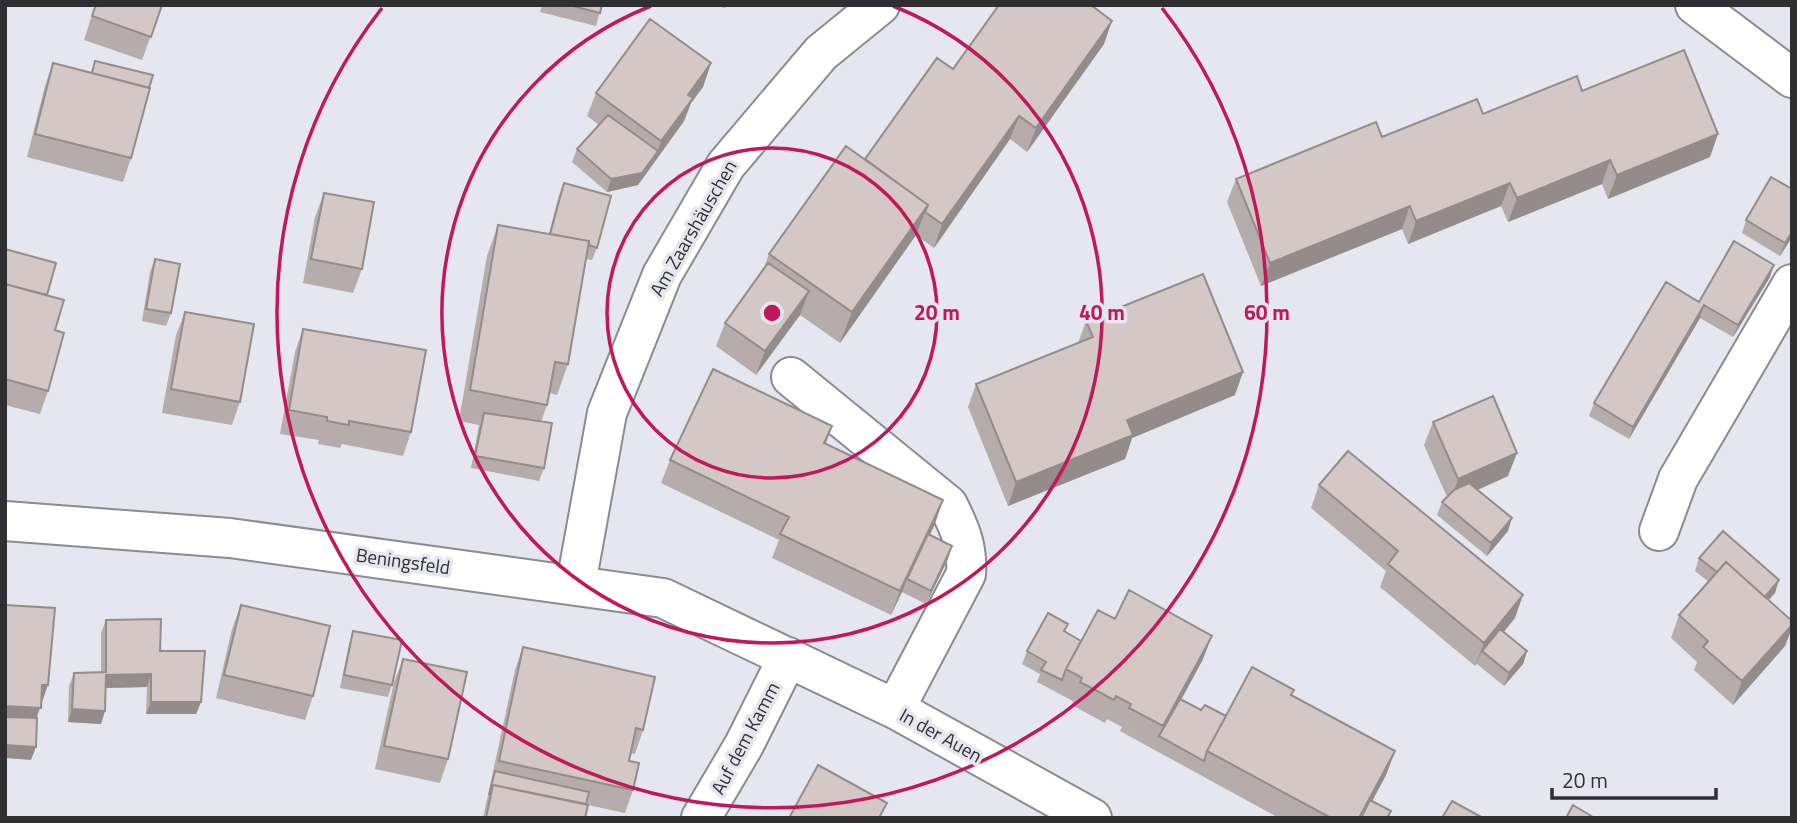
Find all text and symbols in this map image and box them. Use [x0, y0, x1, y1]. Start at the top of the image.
street label: Am Zaarshäuschen [642, 154, 743, 301]
text: 20 m [914, 296, 960, 328]
text: 40 m [1079, 296, 1125, 328]
text: 60 m [1244, 296, 1290, 328]
centre of rings [760, 301, 784, 325]
street label: Beningsfeld [354, 540, 452, 581]
street label: Auf dem Kamm [703, 676, 786, 799]
street label: In der Auen [895, 700, 988, 769]
scale bar [1552, 756, 1716, 800]
text: 20 m [1562, 764, 1608, 796]

